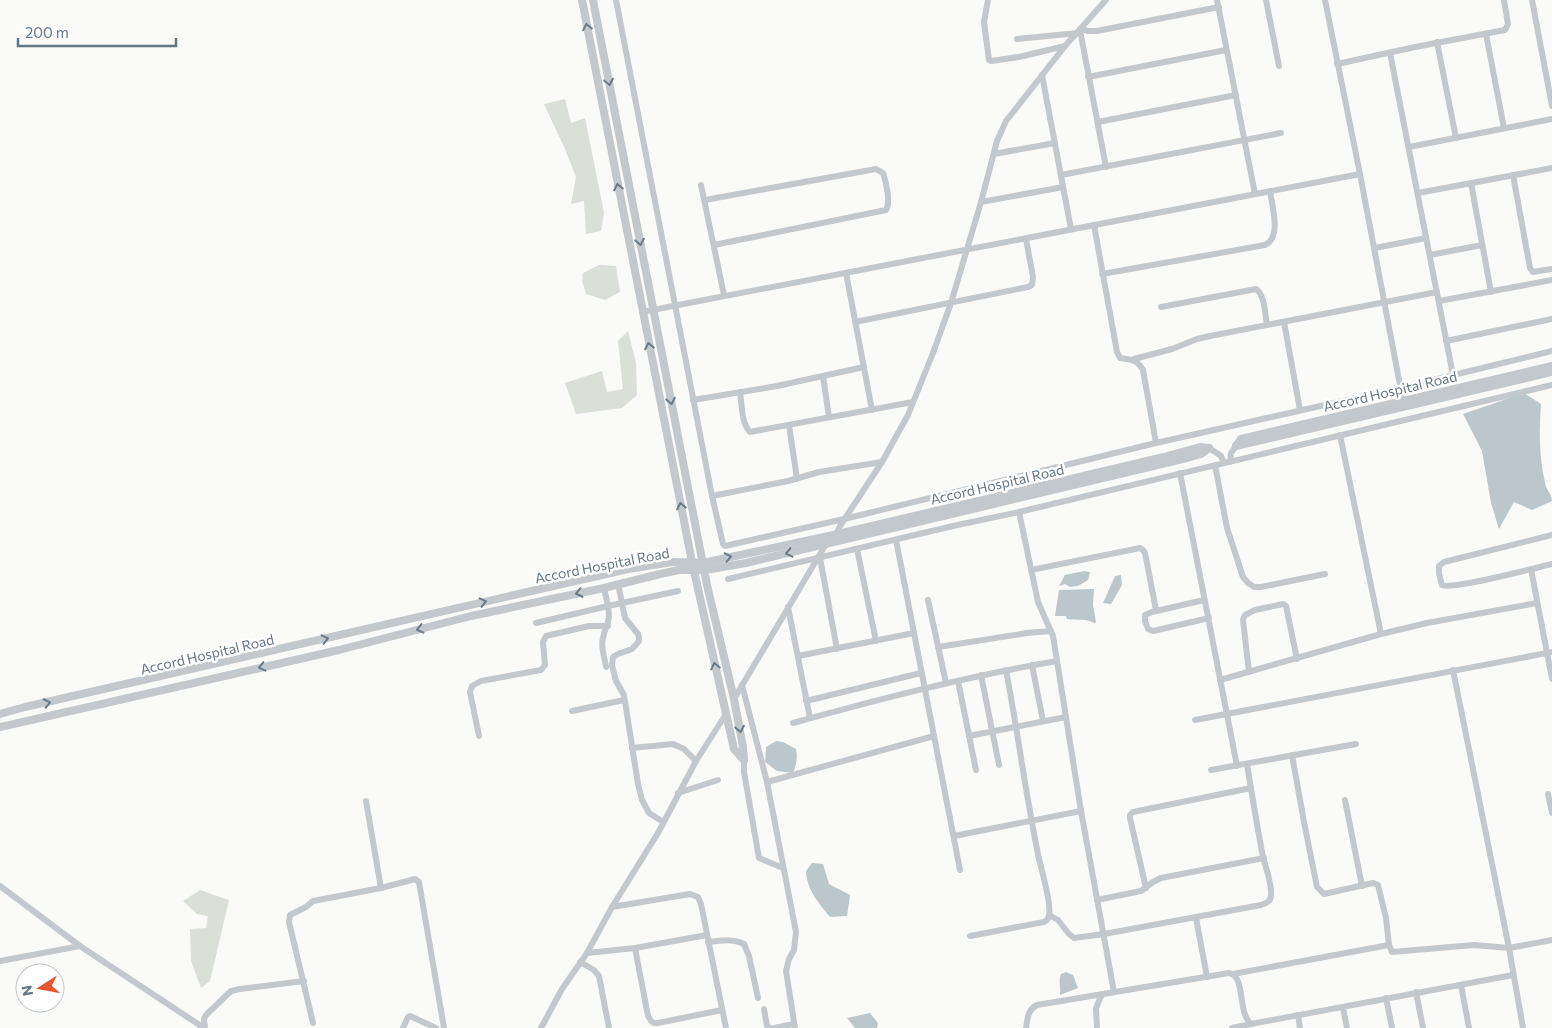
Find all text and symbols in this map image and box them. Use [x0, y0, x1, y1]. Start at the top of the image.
scale bar [18, 15, 175, 47]
text: 200 m [25, 23, 69, 41]
one-way arrow [582, 23, 593, 32]
one-way arrow [604, 78, 614, 87]
one-way arrow [613, 182, 623, 191]
one-way arrow [635, 237, 645, 246]
one-way arrow [644, 342, 655, 351]
street label: Accord Hospital Road [1322, 367, 1458, 415]
one-way arrow [666, 397, 676, 406]
street label: Accord Hospital Road [929, 460, 1065, 508]
one-way arrow [676, 501, 686, 510]
street label: Accord Hospital Road [533, 544, 671, 586]
one-way arrow [785, 547, 794, 558]
one-way arrow [724, 552, 733, 563]
one-way arrow [574, 587, 583, 598]
one-way arrow [479, 597, 488, 608]
one-way arrow [416, 623, 425, 634]
street label: Accord Hospital Road [139, 630, 275, 678]
one-way arrow [321, 634, 330, 645]
one-way arrow [258, 661, 267, 672]
one-way arrow [710, 662, 721, 671]
one-way arrow [43, 698, 52, 708]
one-way arrow [734, 725, 744, 734]
north arrow [15, 963, 65, 1013]
text: N [17, 984, 36, 997]

